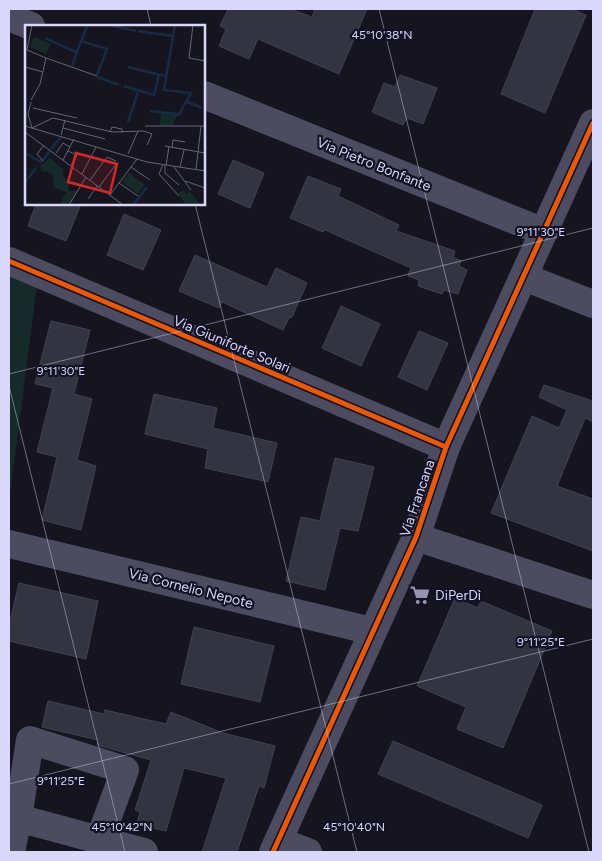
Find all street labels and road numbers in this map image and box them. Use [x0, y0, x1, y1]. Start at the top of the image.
street label: Via Pietro Bonfante [314, 134, 434, 195]
street label: Via Giuniforte Solari [171, 312, 293, 377]
street label: Via Francana [396, 457, 439, 539]
street label: Via Cornelio Nepote [127, 565, 255, 612]

